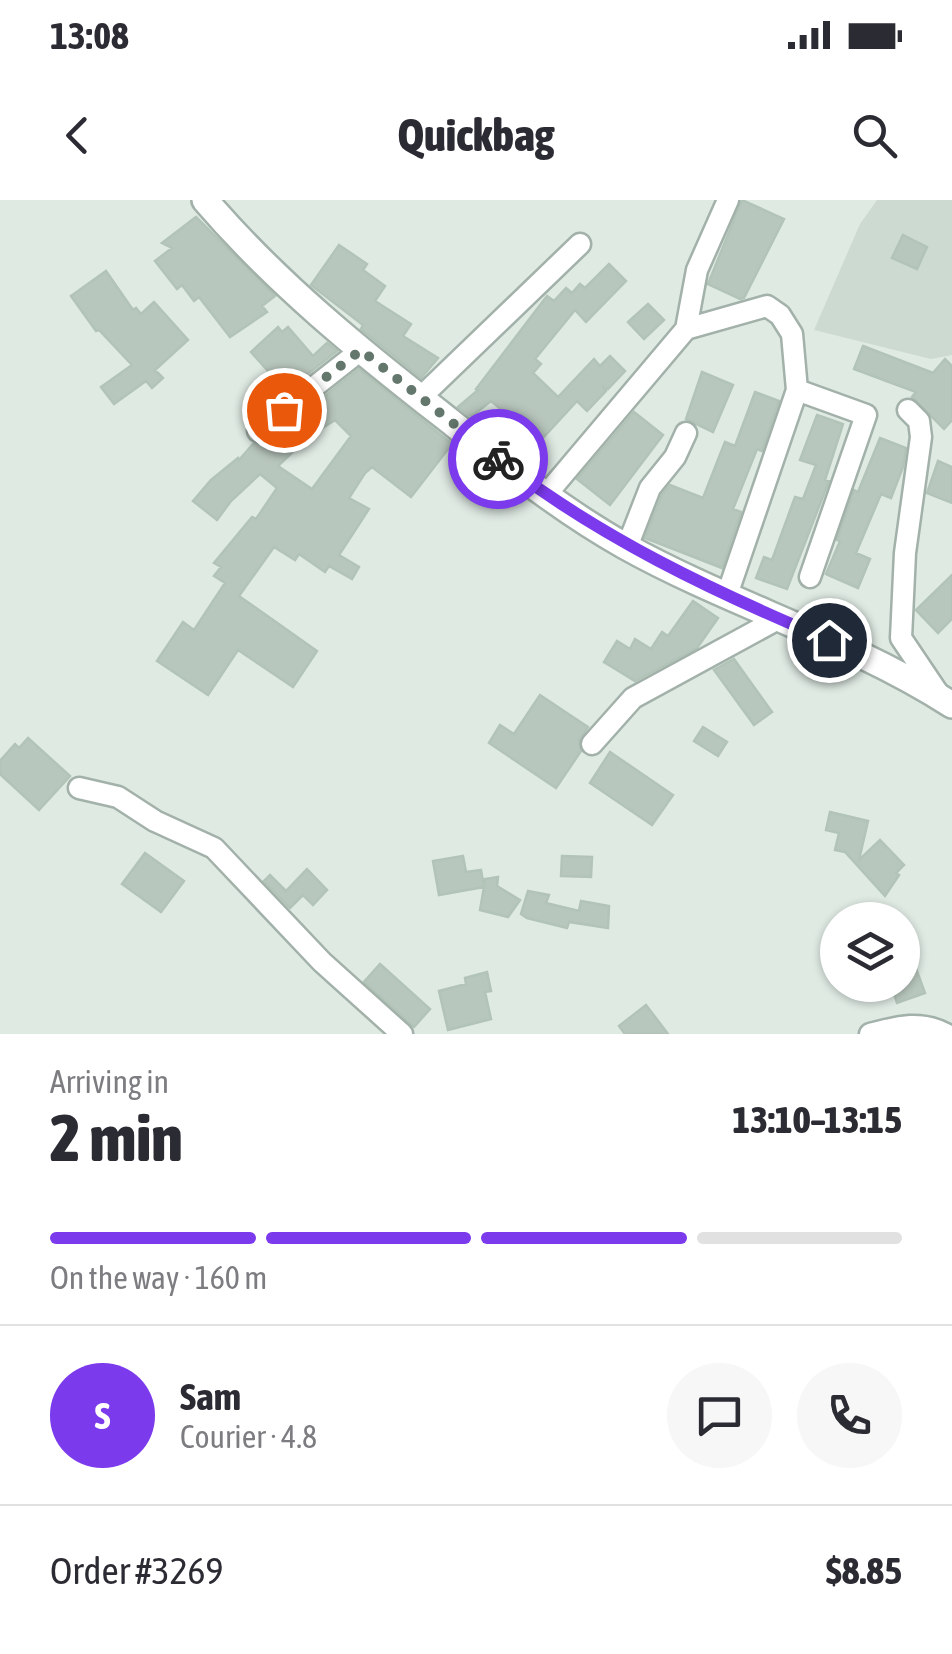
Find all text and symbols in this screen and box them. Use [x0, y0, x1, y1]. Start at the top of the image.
text: 13:08 [50, 14, 129, 57]
icon: back [50, 108, 105, 163]
icon: search [847, 108, 902, 163]
text: Quickbag [398, 109, 554, 161]
pin [242, 368, 327, 453]
icon: bag [257, 383, 312, 438]
courier [448, 409, 548, 509]
icon: bike [471, 432, 526, 487]
pin [787, 598, 872, 683]
icon: home [802, 613, 857, 668]
map controls [820, 902, 920, 1002]
button: layers [820, 902, 920, 1002]
text: Arriving in [50, 1063, 169, 1100]
text: 13:10–13:15 [732, 1098, 902, 1141]
text: 2 min [50, 1100, 183, 1175]
text: On the way · 160 m [50, 1259, 267, 1296]
button: chat [667, 1363, 772, 1468]
button: phone [797, 1363, 902, 1468]
text: Sam [180, 1375, 241, 1418]
text: S [95, 1394, 110, 1437]
text: Courier · 4.8 [180, 1418, 317, 1455]
text: Order #3269 [50, 1549, 223, 1592]
text: $8.85 [826, 1549, 902, 1592]

